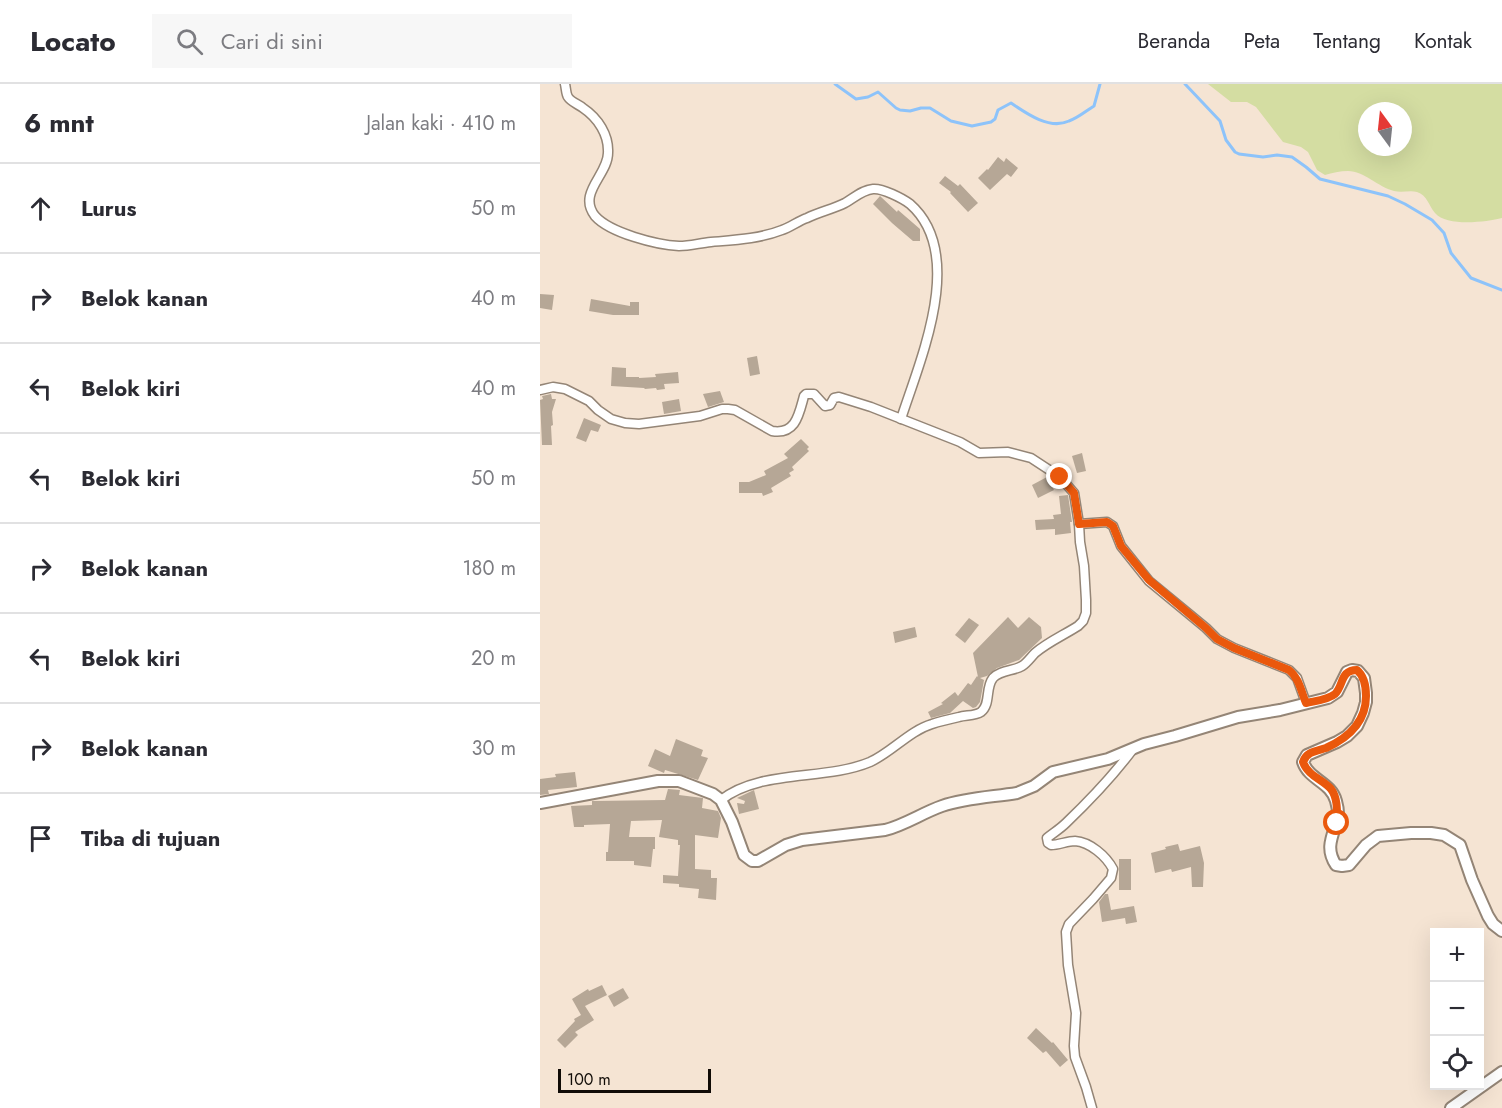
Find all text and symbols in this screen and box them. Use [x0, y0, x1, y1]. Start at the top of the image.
search box [152, 14, 572, 68]
text: Locato [30, 21, 116, 62]
icon: search [173, 25, 206, 58]
text: Cari di sini [221, 25, 323, 57]
text: Beranda [1137, 26, 1210, 56]
text: Peta [1243, 26, 1280, 56]
text: Tentang [1313, 26, 1381, 56]
text: Kontak [1414, 26, 1472, 56]
north arrow [1358, 102, 1412, 156]
text: 6 mnt [24, 104, 94, 142]
text: Jalan kaki · 410 m [366, 109, 516, 138]
icon: ahead [24, 192, 57, 225]
text: Lurus [81, 192, 137, 224]
text: 50 m [471, 194, 516, 223]
icon: right [24, 282, 57, 315]
text: Belok kanan [81, 282, 208, 314]
text: 40 m [471, 284, 516, 313]
icon: left [24, 372, 57, 405]
text: Belok kiri [81, 372, 180, 404]
text: 40 m [471, 374, 516, 403]
icon: left [24, 462, 57, 495]
text: Belok kiri [81, 462, 180, 494]
route end [1046, 463, 1072, 489]
text: 50 m [471, 464, 516, 493]
icon: right [24, 552, 57, 585]
text: Belok kanan [81, 552, 208, 584]
text: 180 m [462, 554, 516, 583]
icon: left [24, 642, 57, 675]
text: Belok kiri [81, 642, 180, 674]
text: 20 m [471, 644, 516, 673]
icon: right [24, 732, 57, 765]
text: Belok kanan [81, 732, 208, 764]
text: 30 m [471, 734, 516, 763]
route start [1323, 809, 1349, 835]
icon: arrive [24, 822, 57, 855]
text: Tiba di tujuan [81, 822, 220, 854]
map controls [1430, 928, 1484, 1090]
button: + [1430, 928, 1484, 982]
button: − [1430, 982, 1484, 1036]
button: locate [1430, 1036, 1484, 1090]
scale bar [558, 1066, 711, 1094]
text: 100 m [567, 1068, 611, 1091]

